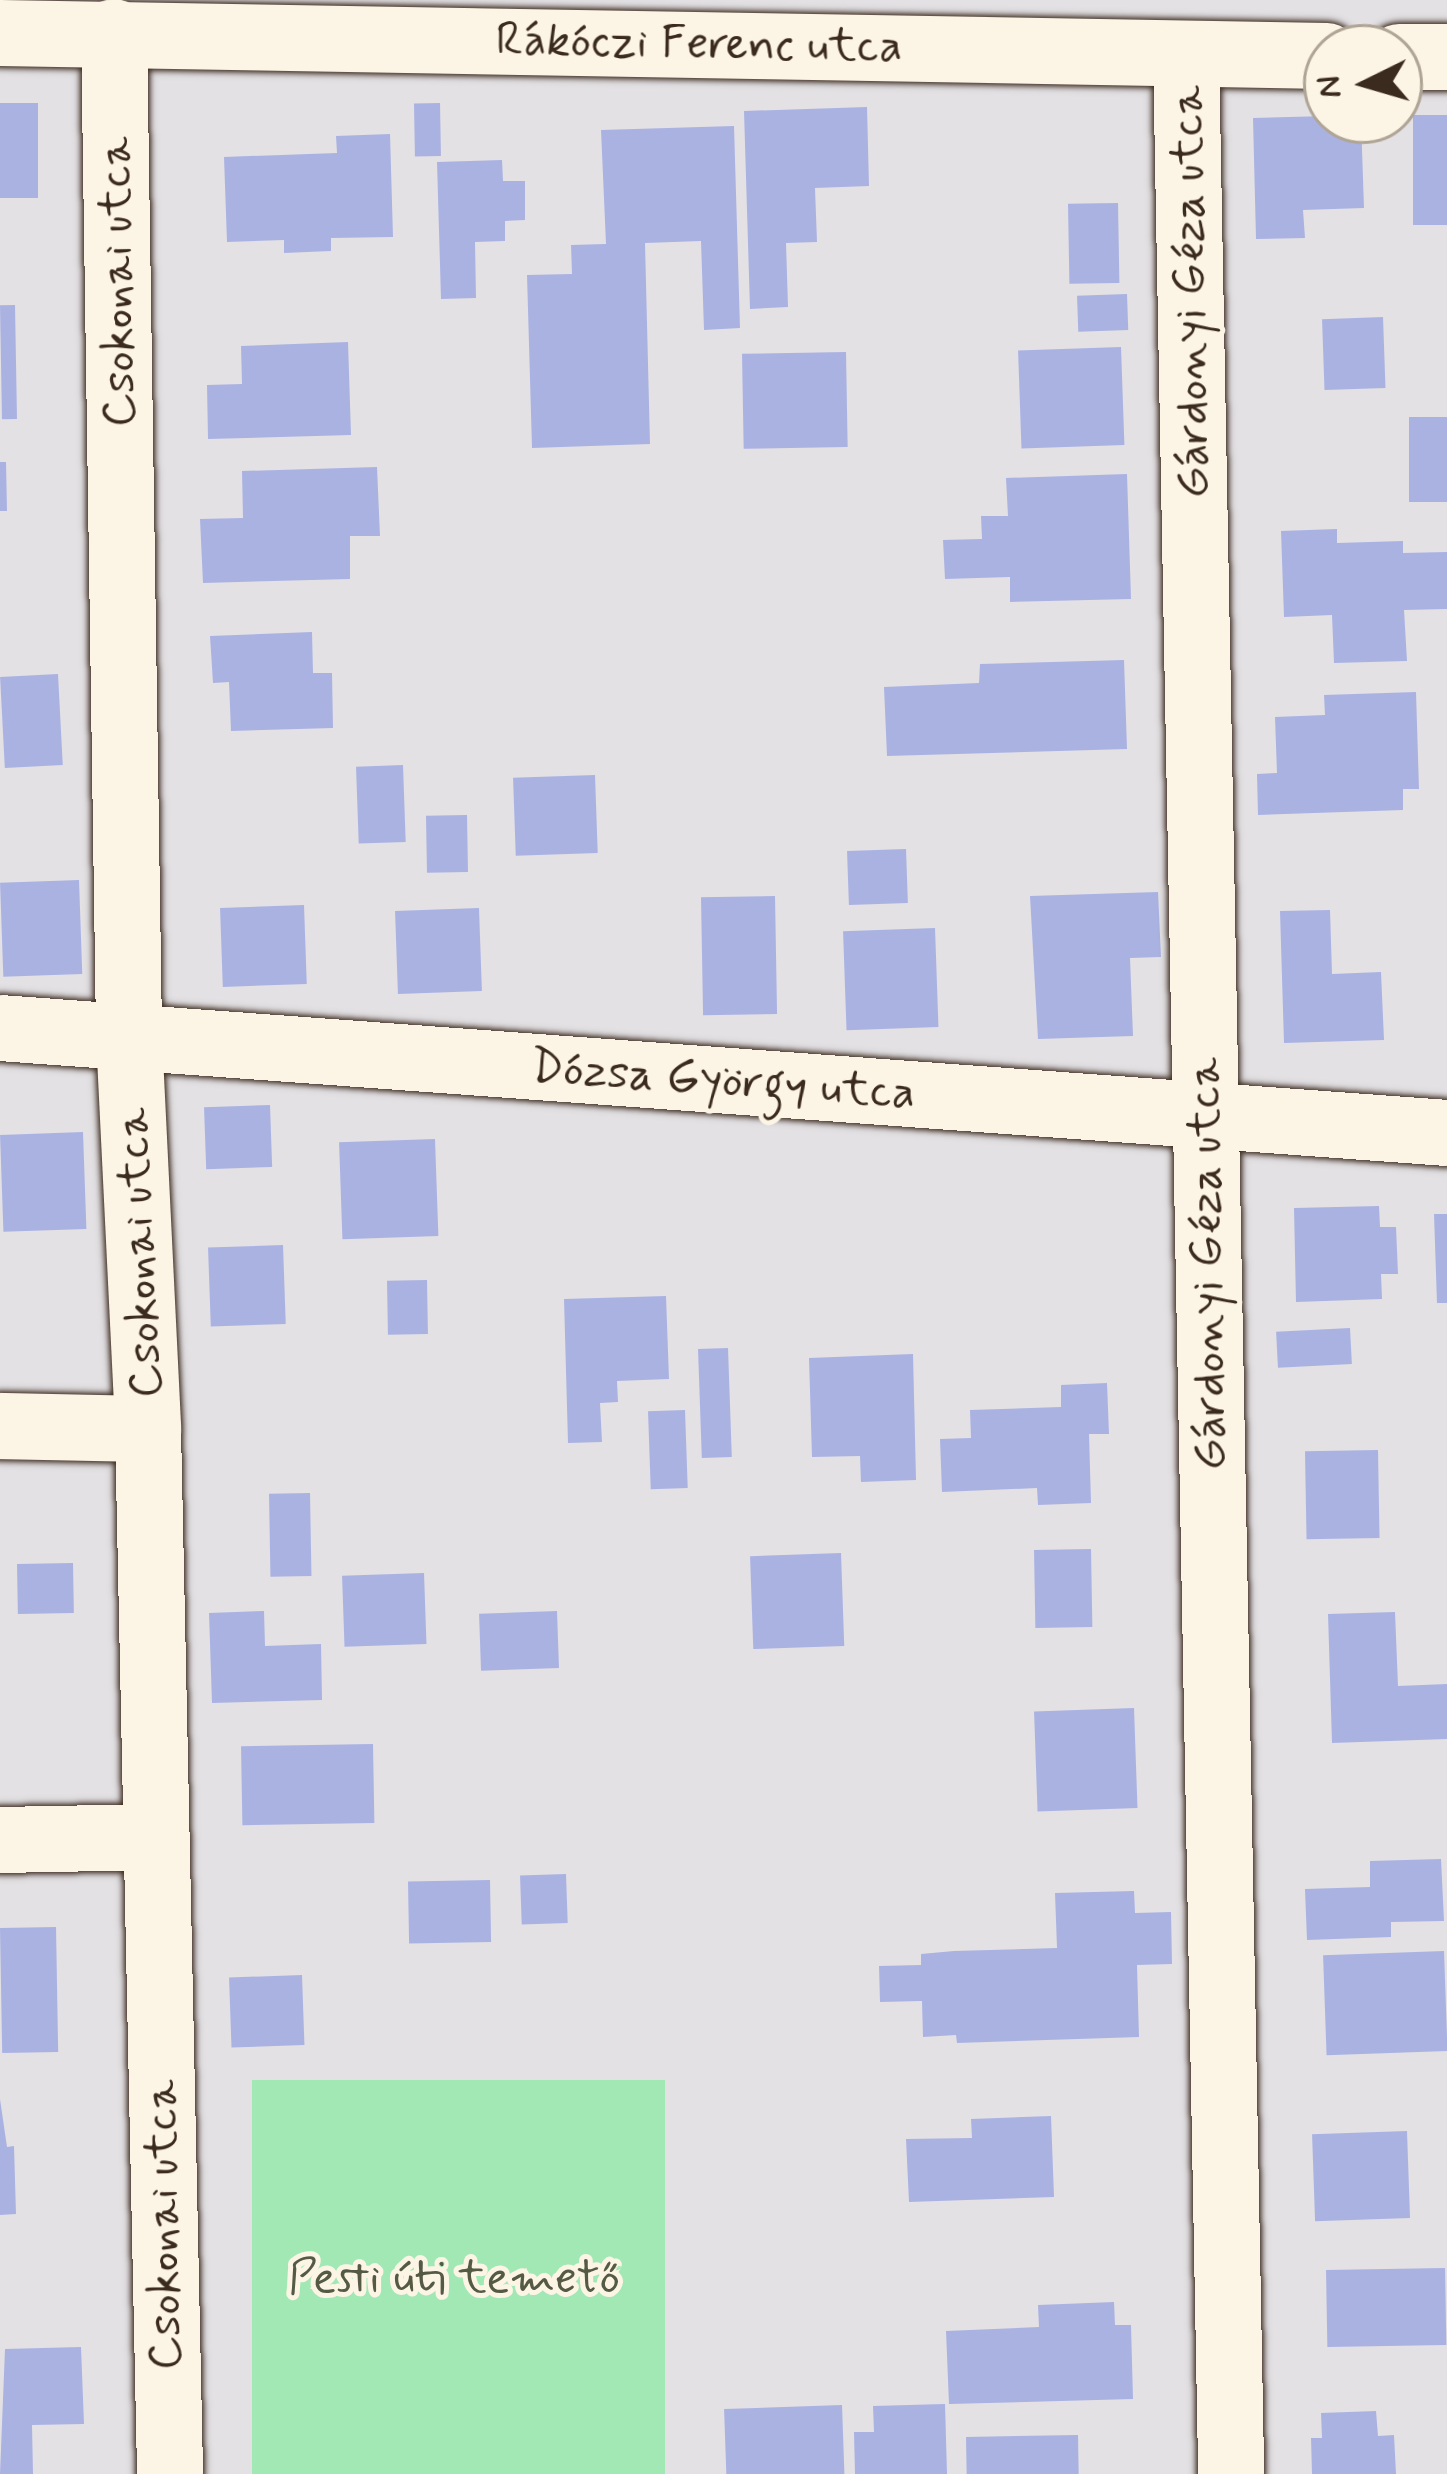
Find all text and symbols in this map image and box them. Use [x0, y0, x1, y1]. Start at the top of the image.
street label: Rákóczi Ferenc utca [489, 12, 909, 76]
north arrow [1303, 24, 1423, 144]
text: N [1307, 74, 1353, 100]
street label: Gárdonyi Géza utca [1159, 85, 1223, 499]
street label: Csokonai utca [87, 136, 149, 428]
street label: Dózsa György utca [528, 1039, 918, 1123]
street label: Gárdonyi Géza utca [1176, 1057, 1240, 1471]
street label: Csokonai utca [104, 1107, 176, 1399]
street label: Csokonai utca [133, 2079, 195, 2371]
park label: Pesti úti temető [288, 2250, 620, 2308]

